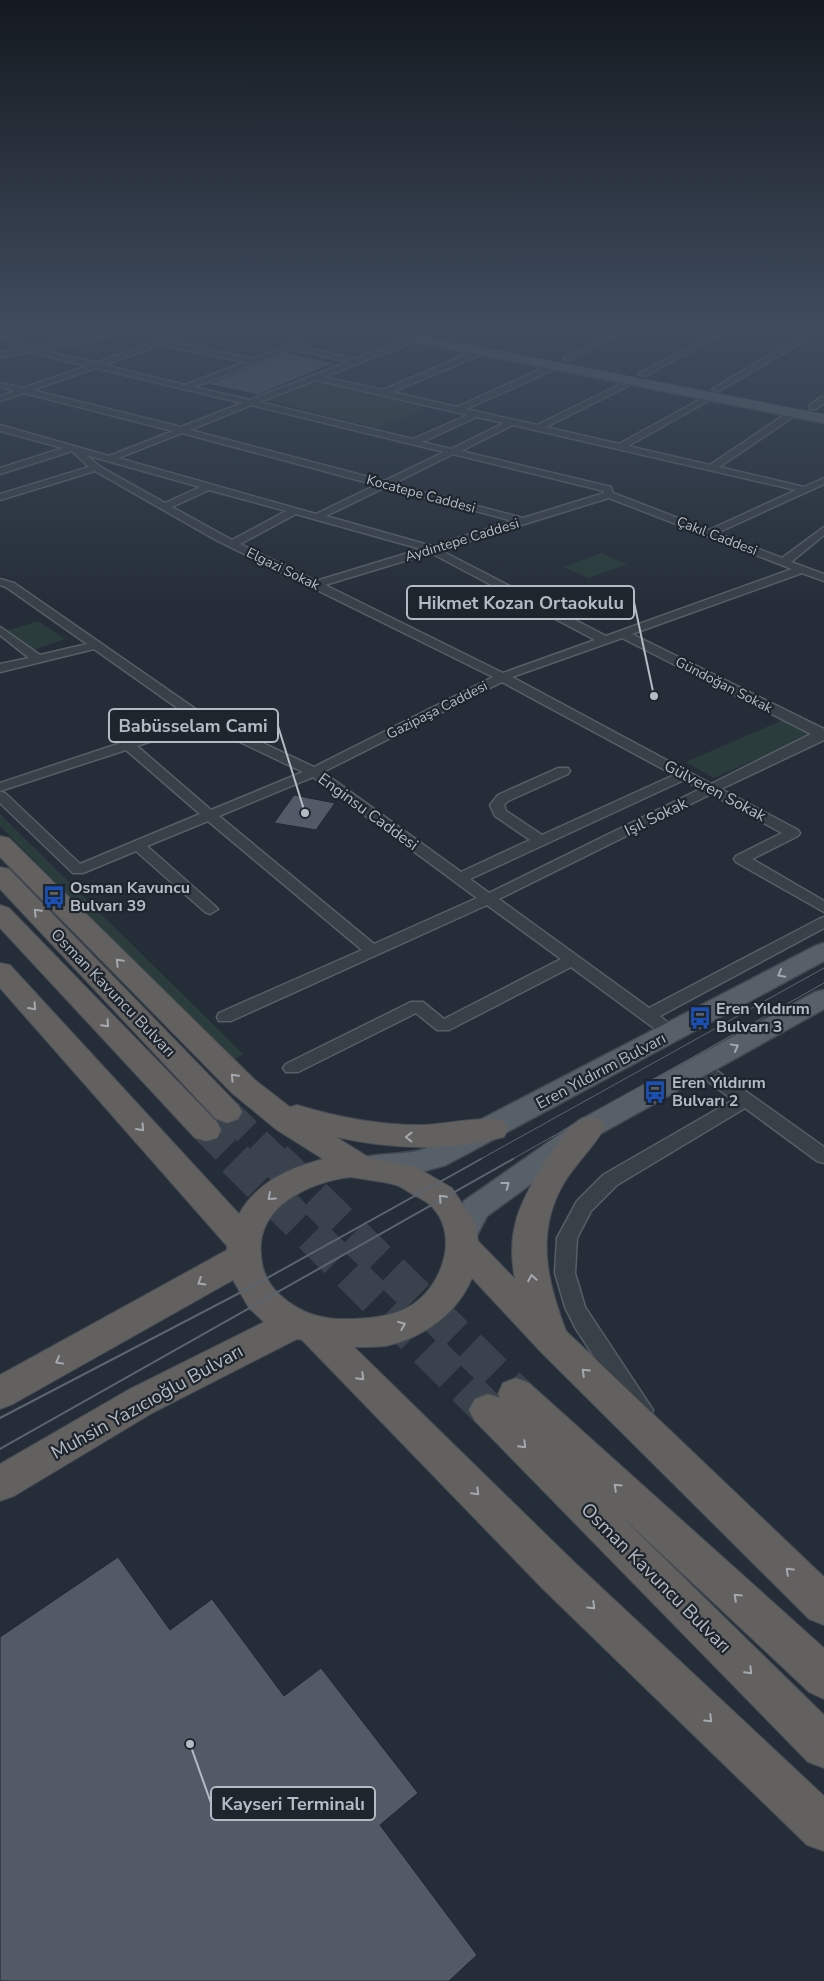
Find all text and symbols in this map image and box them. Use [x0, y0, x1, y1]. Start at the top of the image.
street label: Kocatepe Caddesi [364, 470, 478, 518]
street label: Çakıl Caddesi [674, 512, 760, 560]
street label: Aydıntepe Caddesi [403, 514, 521, 566]
street label: Elgazi Sokak [243, 543, 324, 595]
callout: Hikmet Kozan Ortaokulu [407, 586, 634, 619]
text: Hikmet Kozan Ortaokulu [418, 591, 624, 615]
street label: Gündoğan Sokak [672, 652, 777, 718]
street label: Gazipaşa Caddesi [383, 676, 491, 744]
callout: Babüsselam Cami [109, 709, 278, 742]
text: Babüsselam Cami [118, 714, 268, 738]
street label: Gülveren Sokak [660, 755, 771, 828]
street label: Enginsu Caddesi [313, 768, 423, 856]
street label: Işıl Sokak [621, 792, 692, 842]
place label: Osman Kavuncu Bulvarı 39 [70, 877, 190, 917]
bus stop icon: Osman Kavuncu Bulvarı 39 [41, 884, 67, 910]
one-way arrow [34, 909, 43, 918]
street label: Osman Kavuncu Bulvarı [46, 924, 180, 1062]
one-way arrow [116, 959, 125, 968]
one-way arrow [777, 968, 786, 978]
place label: Eren Yıldırım Bulvarı 3 [716, 998, 810, 1038]
one-way arrow [27, 1002, 36, 1011]
bus stop icon: Eren Yıldırım Bulvarı 3 [687, 1005, 713, 1031]
one-way arrow [100, 1019, 109, 1028]
street label: Eren Yıldırım Bulvarı [532, 1027, 670, 1115]
one-way arrow [730, 1044, 739, 1054]
place label: Eren Yıldırım Bulvarı 2 [672, 1072, 766, 1112]
one-way arrow [231, 1073, 240, 1082]
bus stop icon: Eren Yıldırım Bulvarı 2 [642, 1079, 668, 1105]
one-way arrow [136, 1123, 145, 1132]
one-way arrow [405, 1132, 413, 1142]
one-way arrow [500, 1182, 510, 1191]
one-way arrow [267, 1191, 276, 1200]
one-way arrow [439, 1195, 448, 1204]
one-way arrow [528, 1274, 538, 1283]
one-way arrow [198, 1276, 207, 1286]
one-way arrow [397, 1321, 406, 1331]
street label: Muhsin Yazıcıoğlu Bulvarı [46, 1338, 248, 1466]
one-way arrow [55, 1355, 64, 1365]
one-way arrow [581, 1369, 590, 1378]
one-way arrow [355, 1372, 364, 1381]
one-way arrow [517, 1439, 526, 1448]
one-way arrow [613, 1484, 622, 1493]
one-way arrow [470, 1487, 479, 1496]
street label: Osman Kavuncu Bulvarı [575, 1497, 737, 1659]
one-way arrow [786, 1568, 795, 1577]
one-way arrow [733, 1594, 742, 1603]
one-way arrow [586, 1600, 595, 1609]
one-way arrow [743, 1665, 752, 1674]
one-way arrow [704, 1713, 713, 1722]
callout: Kayseri Terminalı [211, 1787, 375, 1820]
text: Kayseri Terminalı [221, 1792, 365, 1816]

